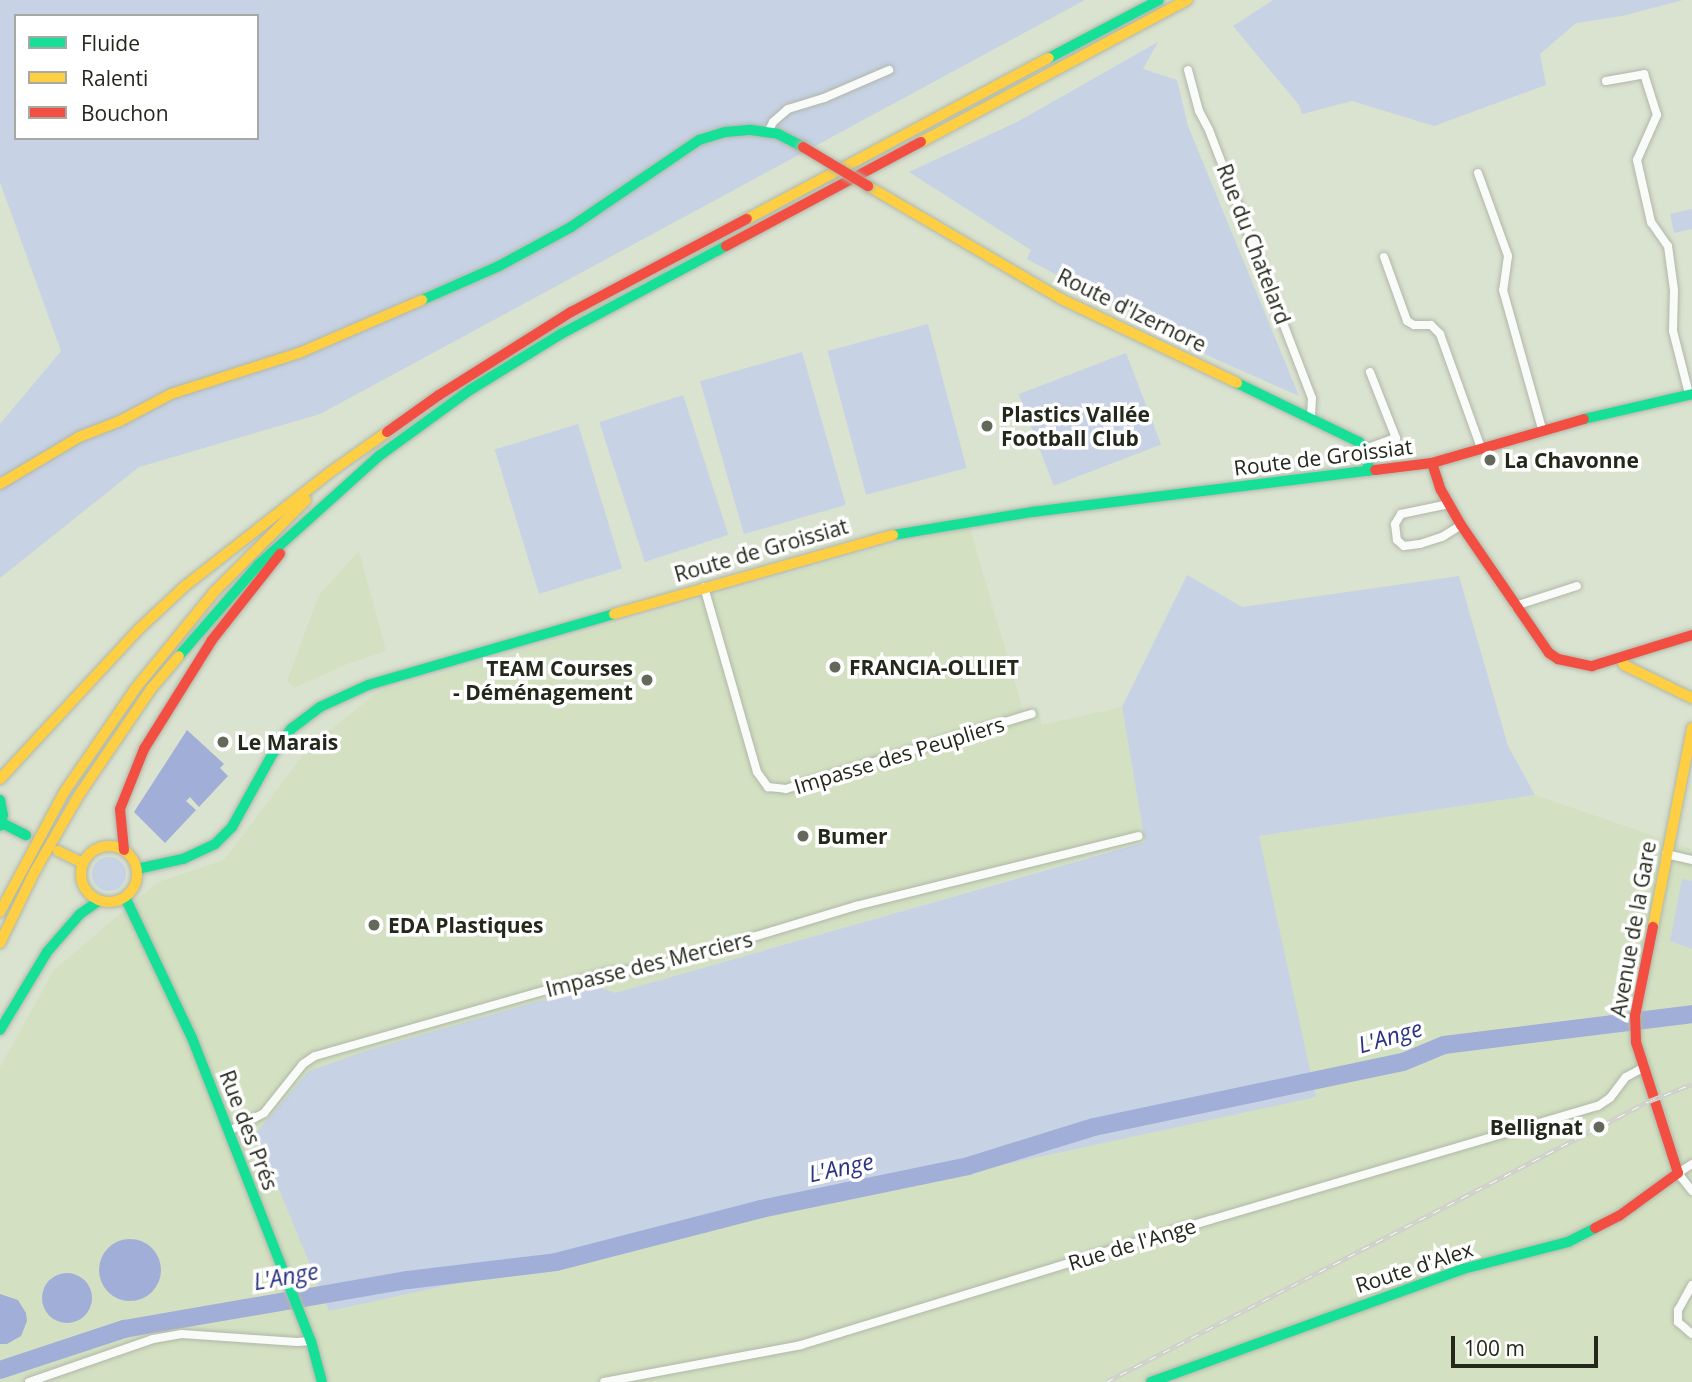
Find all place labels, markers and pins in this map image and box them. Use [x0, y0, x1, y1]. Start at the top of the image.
place label: Plastics Vallée Football Club [1001, 401, 1150, 451]
marker: Plastics Vallée Football Club [979, 418, 995, 434]
place label: La Chavonne [1504, 447, 1639, 473]
marker: La Chavonne [1482, 452, 1498, 468]
place label: FRANCIA-OLLIET [849, 654, 1019, 680]
place label: TEAM Courses - Déménagement [453, 655, 633, 705]
marker: FRANCIA-OLLIET [827, 659, 843, 675]
marker: TEAM Courses - Déménagement [639, 672, 655, 688]
place label: Le Marais [237, 729, 338, 755]
marker: Le Marais [215, 734, 231, 750]
place label: Bumer [817, 823, 887, 849]
marker: Bumer [795, 828, 811, 844]
place label: EDA Plastiques [388, 912, 543, 938]
marker: EDA Plastiques [366, 917, 382, 933]
place label: Bellignat [1490, 1114, 1583, 1140]
marker: Bellignat [1589, 1117, 1609, 1137]

